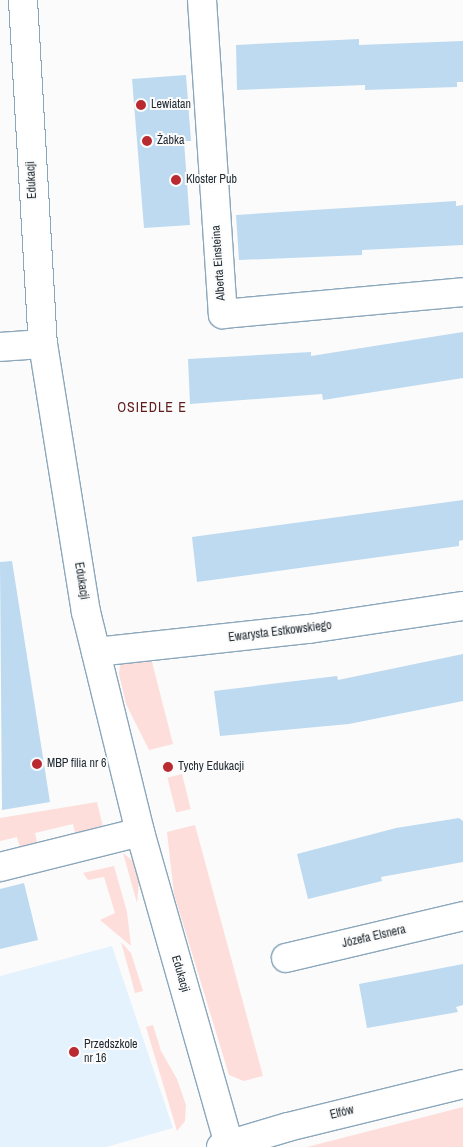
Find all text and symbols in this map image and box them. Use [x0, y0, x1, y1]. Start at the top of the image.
place label: Lewiatan [151, 98, 191, 112]
marker: Lewiatan [135, 99, 147, 111]
place label: Żabka [157, 134, 184, 148]
marker: Żabka [141, 135, 153, 147]
street label: Edukacji [24, 161, 40, 199]
place label: Kloster Pub [186, 173, 237, 187]
marker: Kloster Pub [170, 174, 182, 186]
street label: Alberta Einsteina [209, 225, 229, 301]
district label: OSIEDLE E [116, 399, 188, 415]
street label: Edukacji [71, 561, 91, 601]
street label: Ewarysta Estkowskiego [228, 619, 332, 645]
place label: MBP filia nr 6 [47, 757, 107, 771]
marker: MBP filia nr 6 [31, 758, 43, 770]
place label: Tychy Edukacji [178, 760, 244, 774]
marker: Tychy Edukacji [162, 761, 174, 773]
street label: Józefa Elsnera [341, 923, 407, 951]
street label: Edukacji [168, 954, 192, 994]
place label: Przedszkole nr 16 [84, 1038, 138, 1066]
marker: Przedszkole nr 16 [68, 1046, 80, 1058]
street label: Elfów [329, 1103, 355, 1123]

